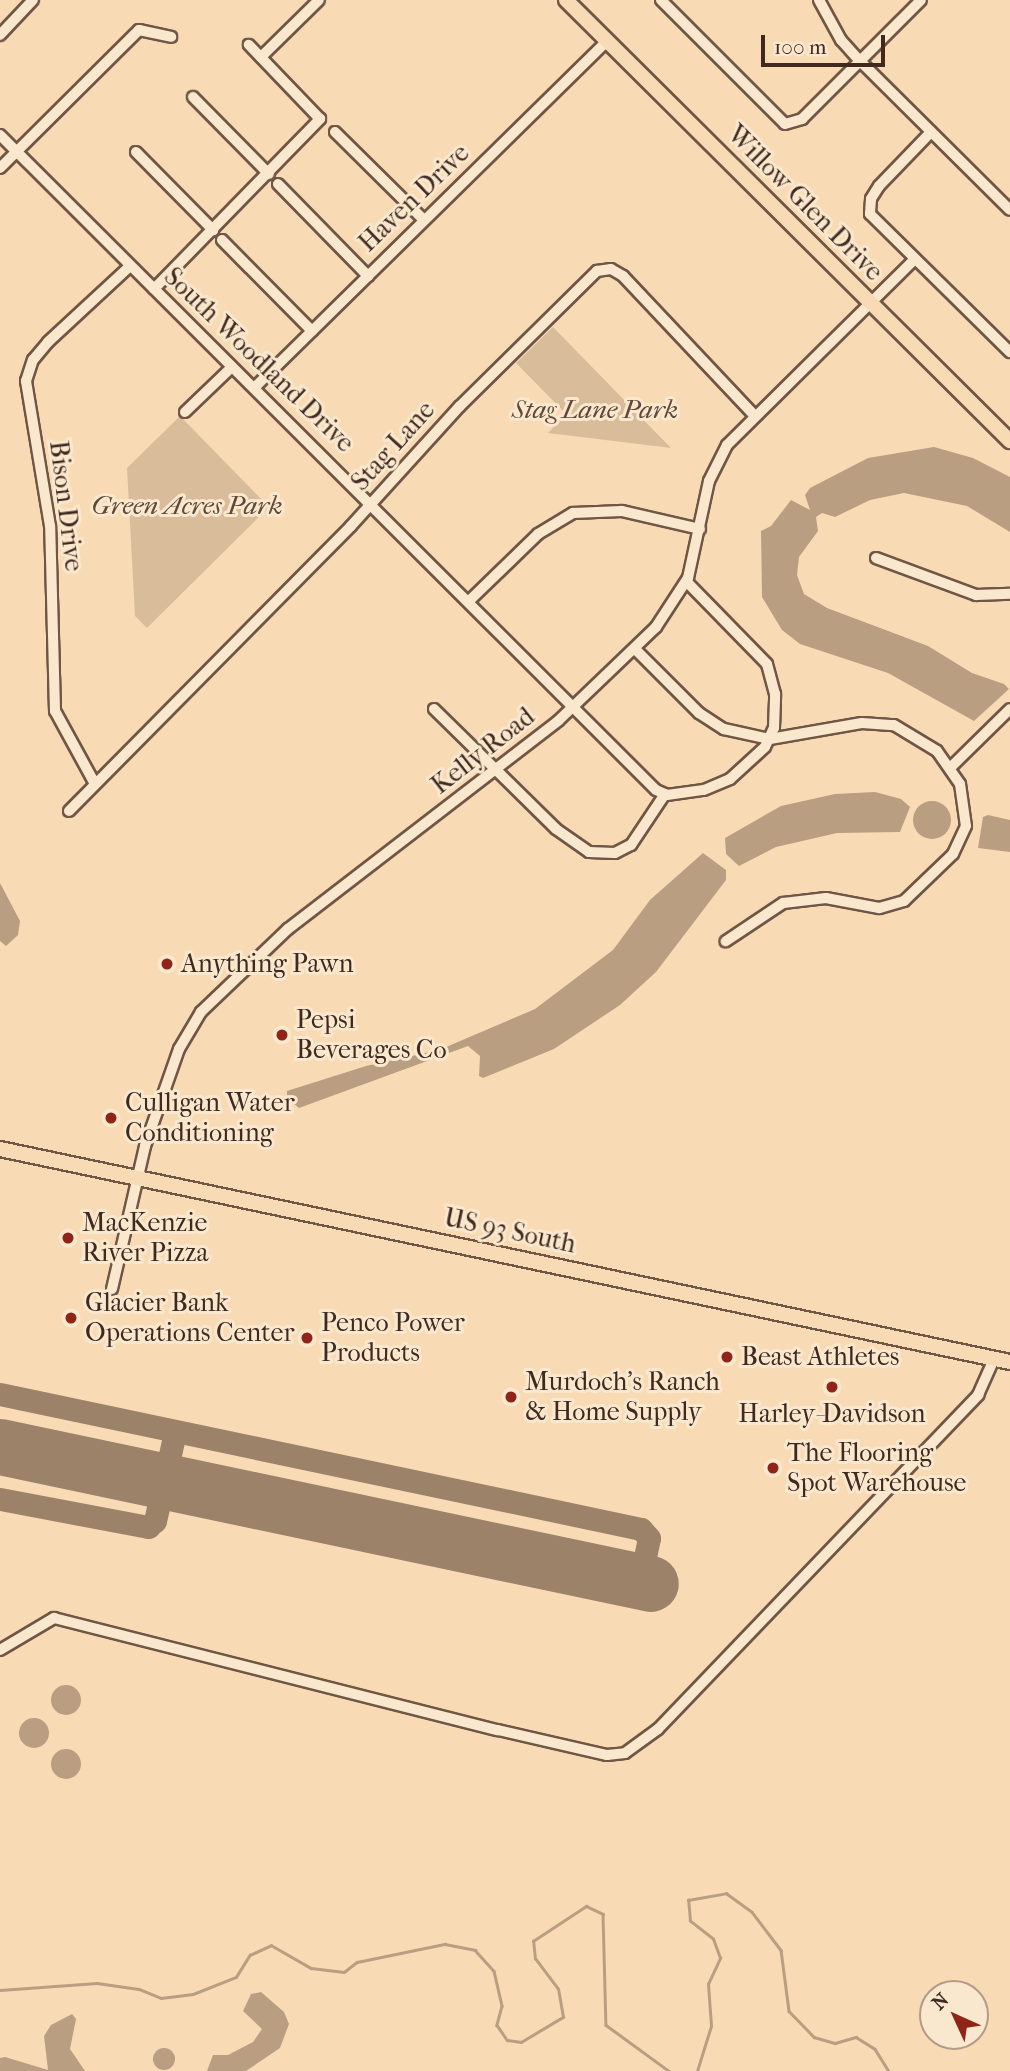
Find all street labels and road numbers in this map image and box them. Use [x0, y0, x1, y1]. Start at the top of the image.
street label: Willow Glen Drive [721, 119, 889, 287]
street label: Haven Drive [352, 138, 476, 258]
street label: South Woodland Drive [157, 261, 361, 459]
street label: Stag Lane [345, 395, 441, 497]
street label: Bison Drive [43, 439, 89, 573]
street label: Kelly Road [425, 701, 541, 801]
street label: US 93 South [441, 1202, 579, 1260]

